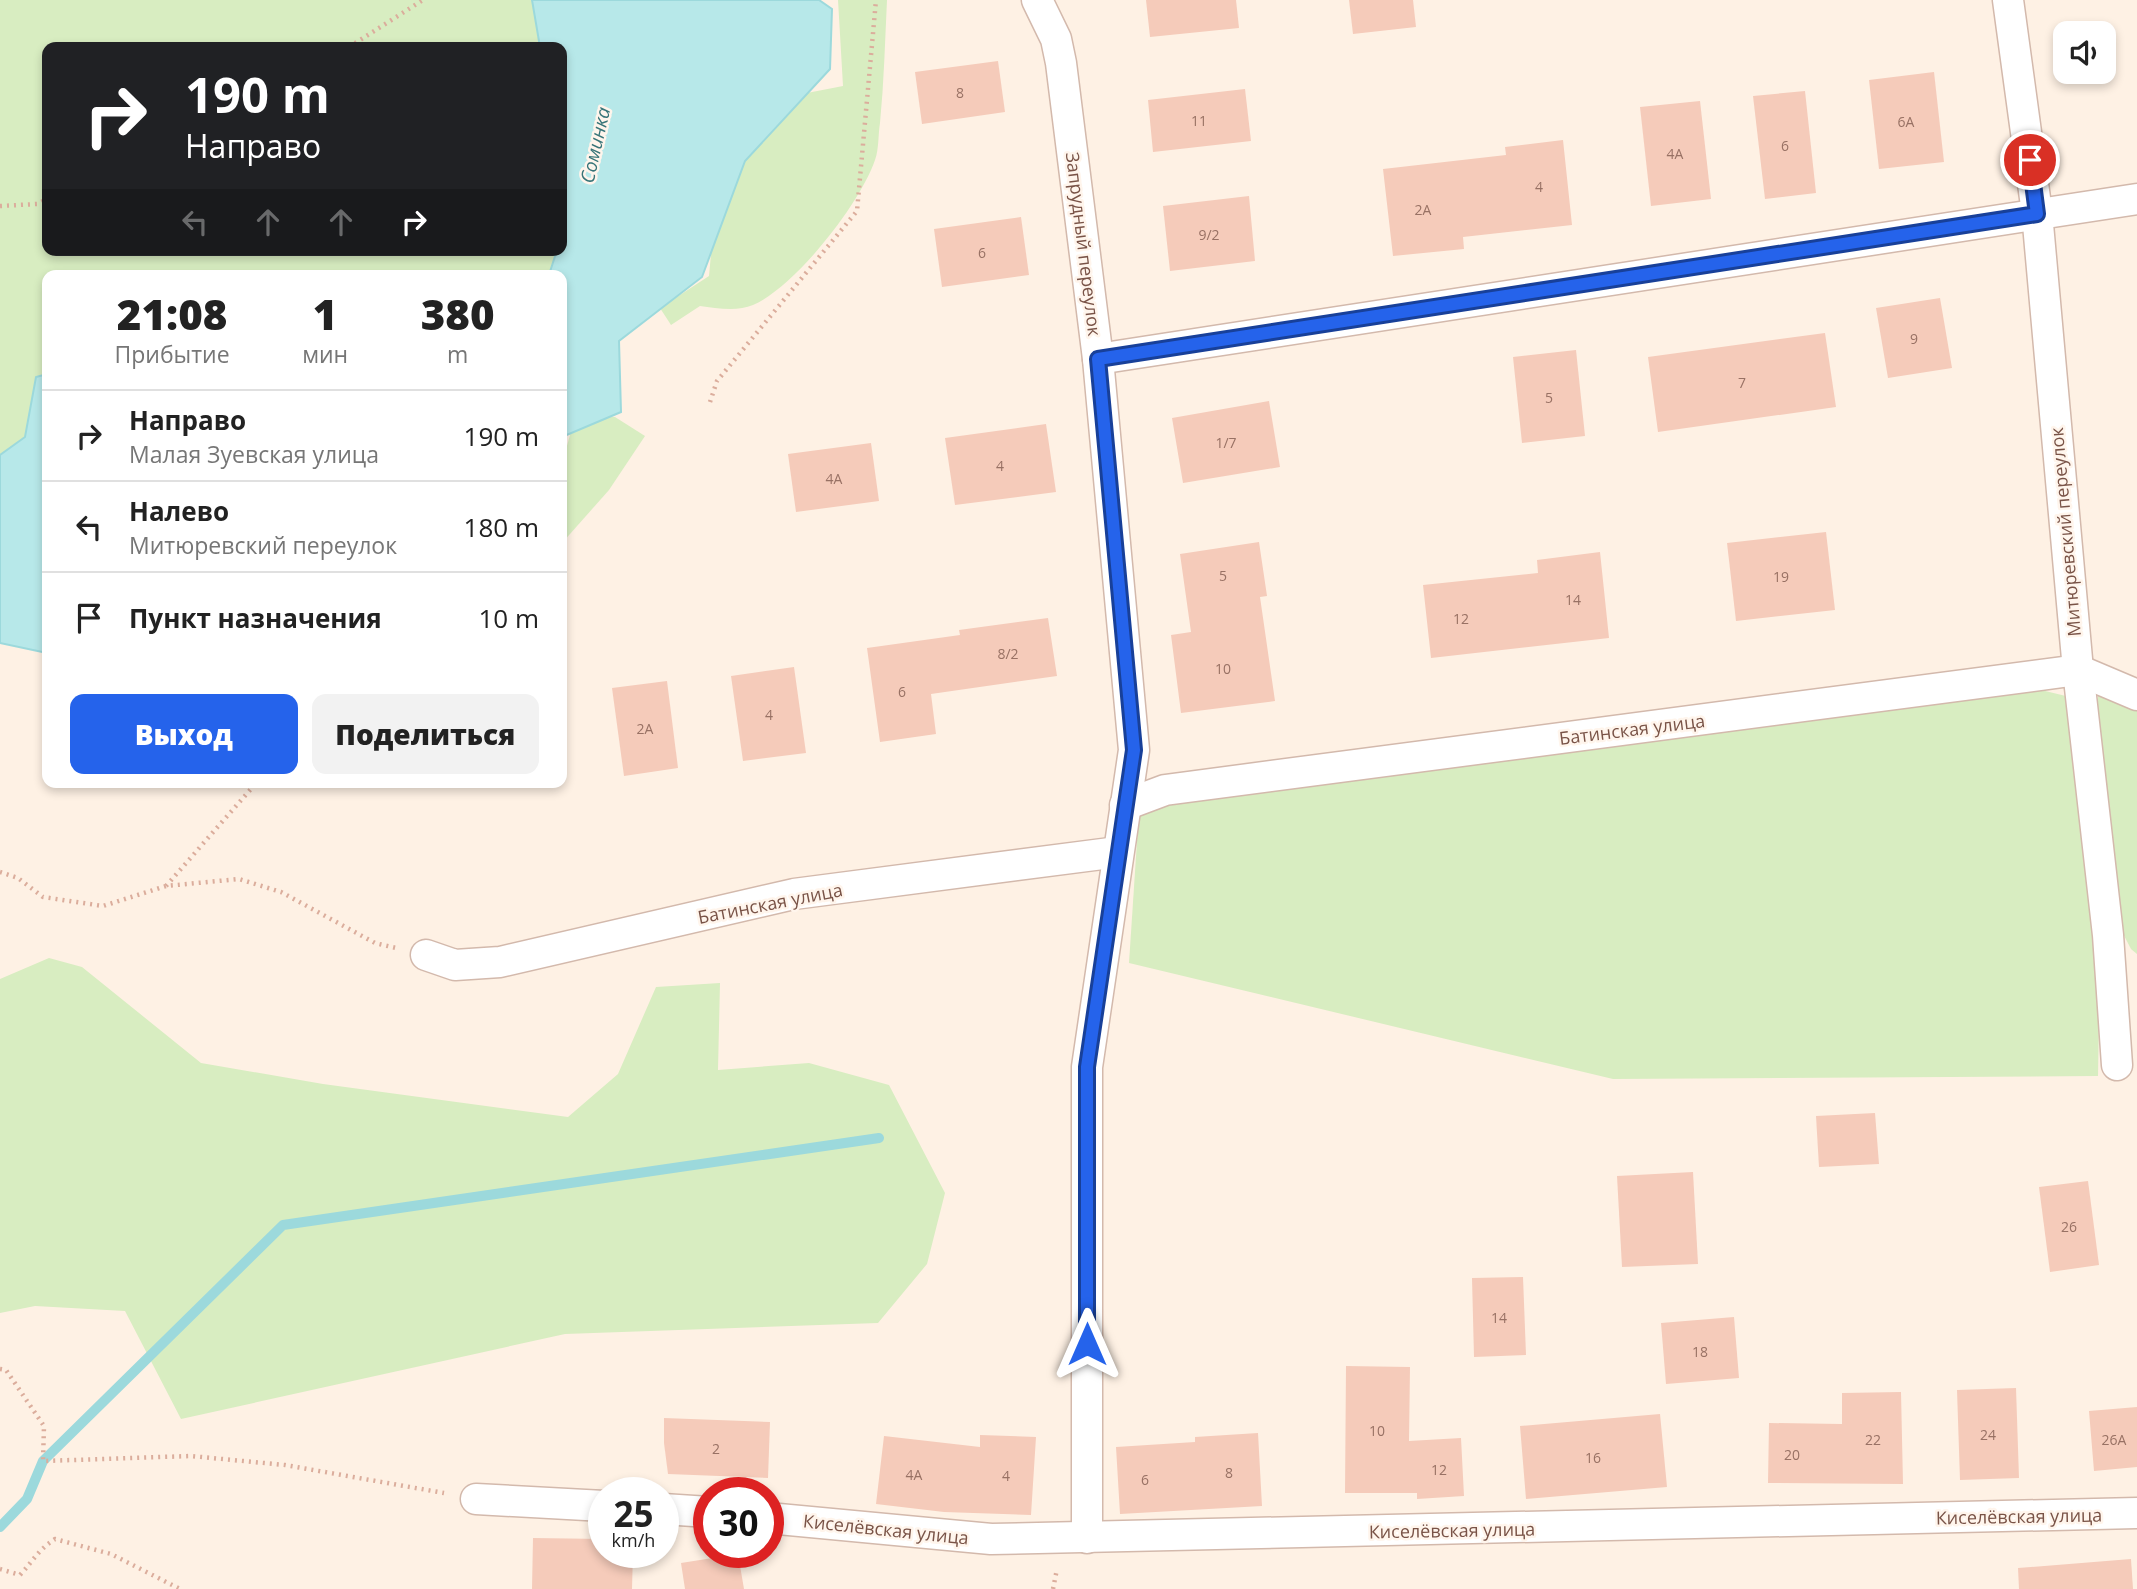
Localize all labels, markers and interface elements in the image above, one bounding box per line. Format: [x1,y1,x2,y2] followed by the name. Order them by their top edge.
[2053,21,2116,84] map controls
[2053,21,2116,84] button: sound
[185,61,330,127] text: 190 m
[70,70,161,161] icon: right
[956,83,964,102] house number: 8
[574,104,616,186] water label: Соминка
[1191,111,1207,130] house number: 11
[1898,112,1915,131] house number: 6А
[185,124,321,167] text: Направо
[2000,130,2060,190] pin
[1781,136,1789,155] house number: 6
[2011,141,2049,179] icon: arrive
[1667,144,1684,163] house number: 4А
[1061,151,1107,338] street label: Запрудный переулок
[1535,177,1543,196] house number: 4
[1415,200,1432,219] house number: 2А
[176,203,214,241] icon: left
[249,203,287,241] icon: ahead
[322,203,360,241] icon: ahead
[395,203,433,241] icon: right
[1198,225,1220,244] house number: 9/2
[978,243,986,262] house number: 6
[117,285,227,342] text: 21:08
[313,285,337,342] text: 1
[421,285,494,342] text: 380
[1910,329,1918,348] house number: 9
[114,338,230,370] text: Прибытие
[302,338,348,370] text: мин
[447,338,468,370] text: m
[1738,373,1746,392] house number: 7
[1545,388,1553,407] house number: 5
[129,402,246,438] text: Направо
[70,417,108,455] icon: right
[464,418,539,454] text: 190 m
[2044,426,2086,638] street label: Митюревский переулок
[1215,433,1237,452] house number: 1/7
[129,438,379,470] text: Малая Зуевская улица
[996,456,1004,475] house number: 4
[826,469,843,488] house number: 4А
[129,493,229,529] text: Налево
[70,508,108,546] icon: left
[464,509,539,545] text: 180 m
[129,529,397,561] text: Митюревский переулок
[1219,566,1227,585] house number: 5
[1773,567,1789,586] house number: 19
[1565,590,1581,609] house number: 14
[70,599,108,637] icon: arrive
[129,600,382,636] text: Пункт назначения
[478,600,539,636] text: 10 m
[1453,609,1469,628] house number: 12
[997,644,1019,663] house number: 8/2
[1215,659,1231,678] house number: 10
[898,682,906,701] house number: 6
[70,694,298,774] button: Выход
[312,694,539,774] button: Поделиться
[765,705,773,724] house number: 4
[1558,708,1706,750] street label: Батинская улица
[637,719,654,738] house number: 2А
[696,877,844,929] street label: Батинская улица
[2061,1217,2077,1236] house number: 26
[1050,1307,1124,1381] position arrow
[1491,1308,1507,1327] house number: 14
[1692,1342,1708,1361] house number: 18
[1369,1421,1385,1440] house number: 10
[1980,1425,1996,1444] house number: 24
[1865,1430,1881,1449] house number: 22
[2102,1430,2127,1449] house number: 26А
[712,1439,720,1458] house number: 2
[1784,1445,1800,1464] house number: 20
[1585,1448,1601,1467] house number: 16
[1431,1460,1447,1479] house number: 12
[1225,1463,1233,1482] house number: 8
[906,1465,923,1484] house number: 4А
[1002,1466,1010,1485] house number: 4
[1141,1470,1149,1489] house number: 6
[693,1477,784,1568] speed limit sign: 30
[613,1490,654,1537] text: 25
[1936,1503,2102,1529] street label: Киселёвская улица
[802,1508,970,1550] street label: Киселёвская улица
[1369,1517,1535,1543] street label: Киселёвская улица
[612,1528,655,1552] text: km/h

